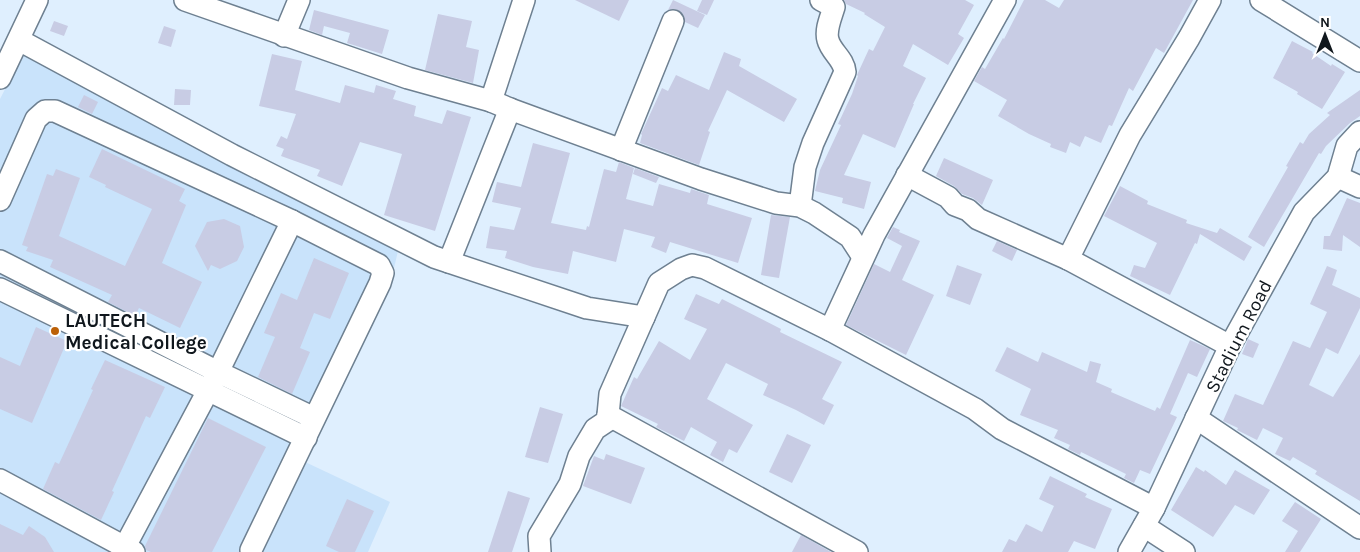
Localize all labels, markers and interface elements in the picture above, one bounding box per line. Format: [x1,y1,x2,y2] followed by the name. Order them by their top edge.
[1300,10,1350,60] north arrow
[1320,14,1330,31] text: N
[1201,276,1277,396] street label: Stadium Road
[65,310,207,354] place label: LAUTECH Medical College
[49,325,61,337] marker: LAUTECH Medical College

